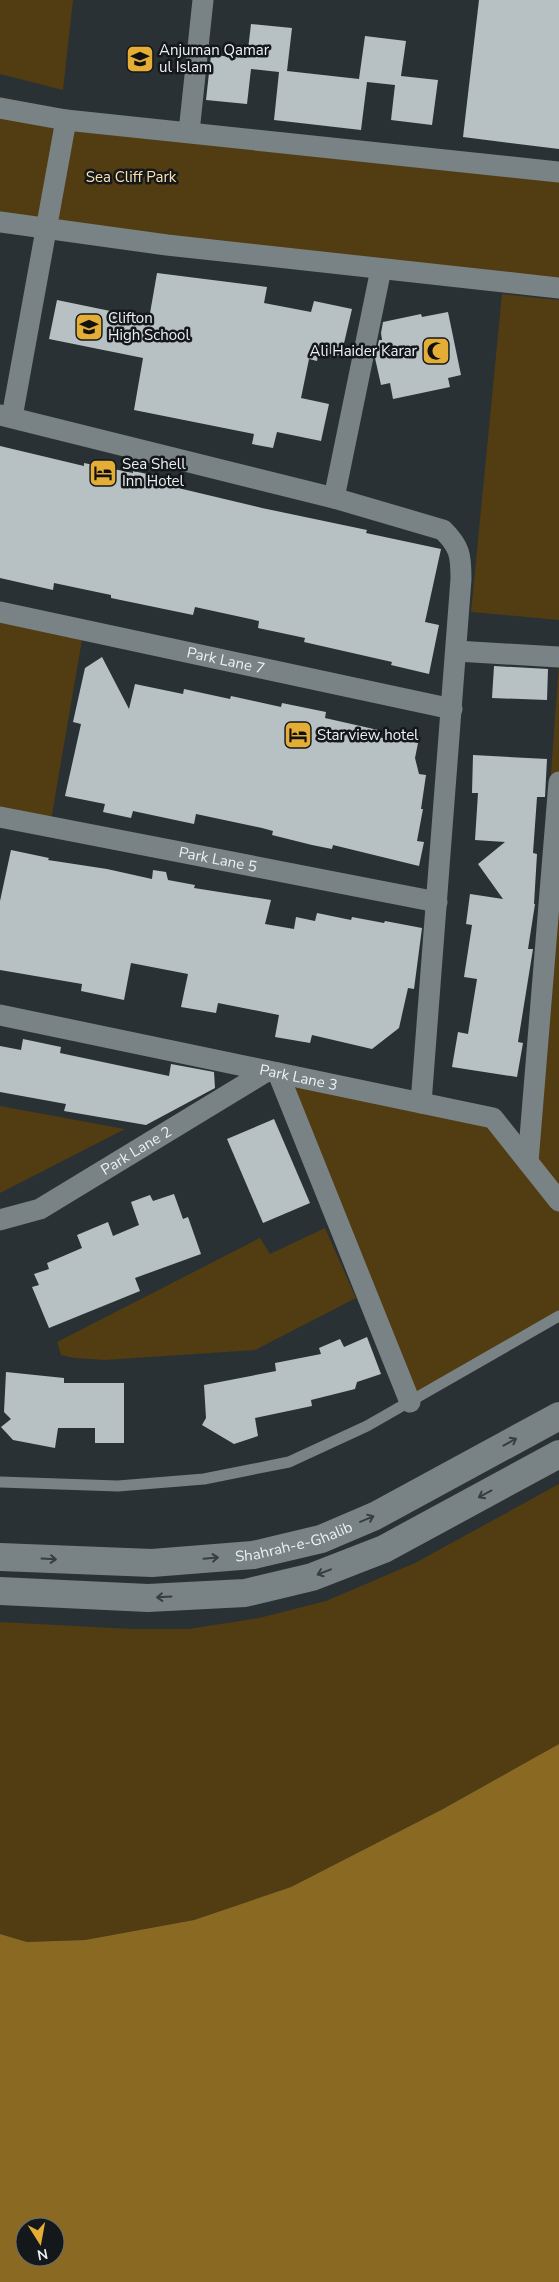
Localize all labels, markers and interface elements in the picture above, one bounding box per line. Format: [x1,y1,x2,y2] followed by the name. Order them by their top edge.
[159,40,270,77] place label: Anjuman Qamar ul Islam
[125,44,155,74] school or university icon: Anjuman Qamar ul Islam
[86,167,177,187] park label: Sea Cliff Park
[108,308,190,345] place label: Clifton High School
[74,312,104,342] school or university icon: Clifton High School
[421,336,451,366] mosque icon: Ali Haider Karar
[310,341,418,361] place label: Ali Haider Karar
[122,454,186,491] place label: Sea Shell Inn Hotel
[88,458,118,488] hotel icon: Sea Shell Inn Hotel
[185,642,267,679] street label: Park Lane 7
[283,720,313,750] hotel icon: Star view hotel
[317,725,419,745] place label: Star view hotel
[177,842,259,877] street label: Park Lane 5
[258,1059,339,1095] street label: Park Lane 3
[97,1121,175,1180] street label: Park Lane 2
[503,1437,518,1447] one-way arrow
[478,1489,493,1499] one-way arrow
[359,1514,374,1524] one-way arrow
[234,1517,356,1566] street label: Shahrah-e-Ghalib
[40,1554,56,1563] one-way arrow
[203,1554,219,1563] one-way arrow
[316,1568,332,1577] one-way arrow
[156,1593,172,1602] one-way arrow
[15,2217,65,2267] north arrow
[35,2244,49,2265] text: N

